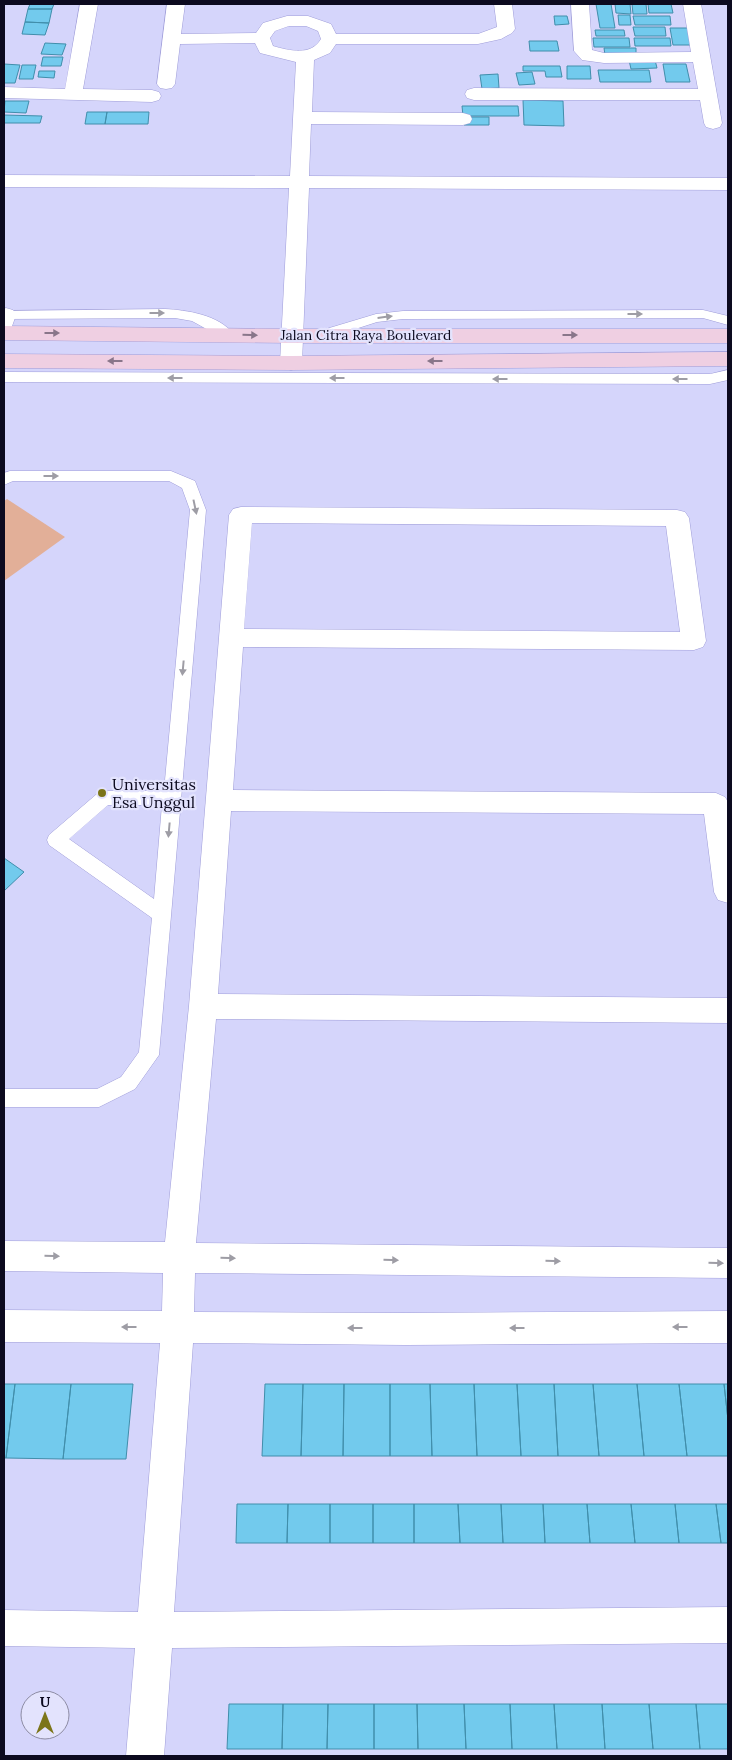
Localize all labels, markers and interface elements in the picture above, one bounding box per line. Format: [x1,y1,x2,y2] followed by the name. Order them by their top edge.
[150,309,166,317] one-way arrow
[627,310,643,318] one-way arrow
[377,313,393,321] one-way arrow
[280,326,451,344] street label: Jalan Citra Raya Boulevard
[45,329,61,337] one-way arrow
[242,331,258,339] one-way arrow
[562,331,578,339] one-way arrow
[106,357,122,365] one-way arrow
[426,358,442,366] one-way arrow
[167,374,183,382] one-way arrow
[329,374,345,382] one-way arrow
[492,374,508,382] one-way arrow
[672,375,688,383] one-way arrow
[44,472,60,480] one-way arrow
[192,499,200,515] one-way arrow
[179,661,187,677] one-way arrow
[112,774,196,812] place label: Universitas Esa Unggul
[96,787,108,799] marker: Universitas Esa Unggul
[165,822,173,838] one-way arrow
[45,1252,61,1260] one-way arrow
[220,1254,236,1262] one-way arrow
[383,1256,399,1264] one-way arrow
[545,1258,561,1266] one-way arrow
[708,1259,724,1267] one-way arrow
[121,1323,137,1331] one-way arrow
[671,1323,687,1331] one-way arrow
[346,1324,362,1332] one-way arrow
[509,1324,525,1332] one-way arrow
[20,1690,70,1740] north arrow
[40,1693,51,1711] text: U

